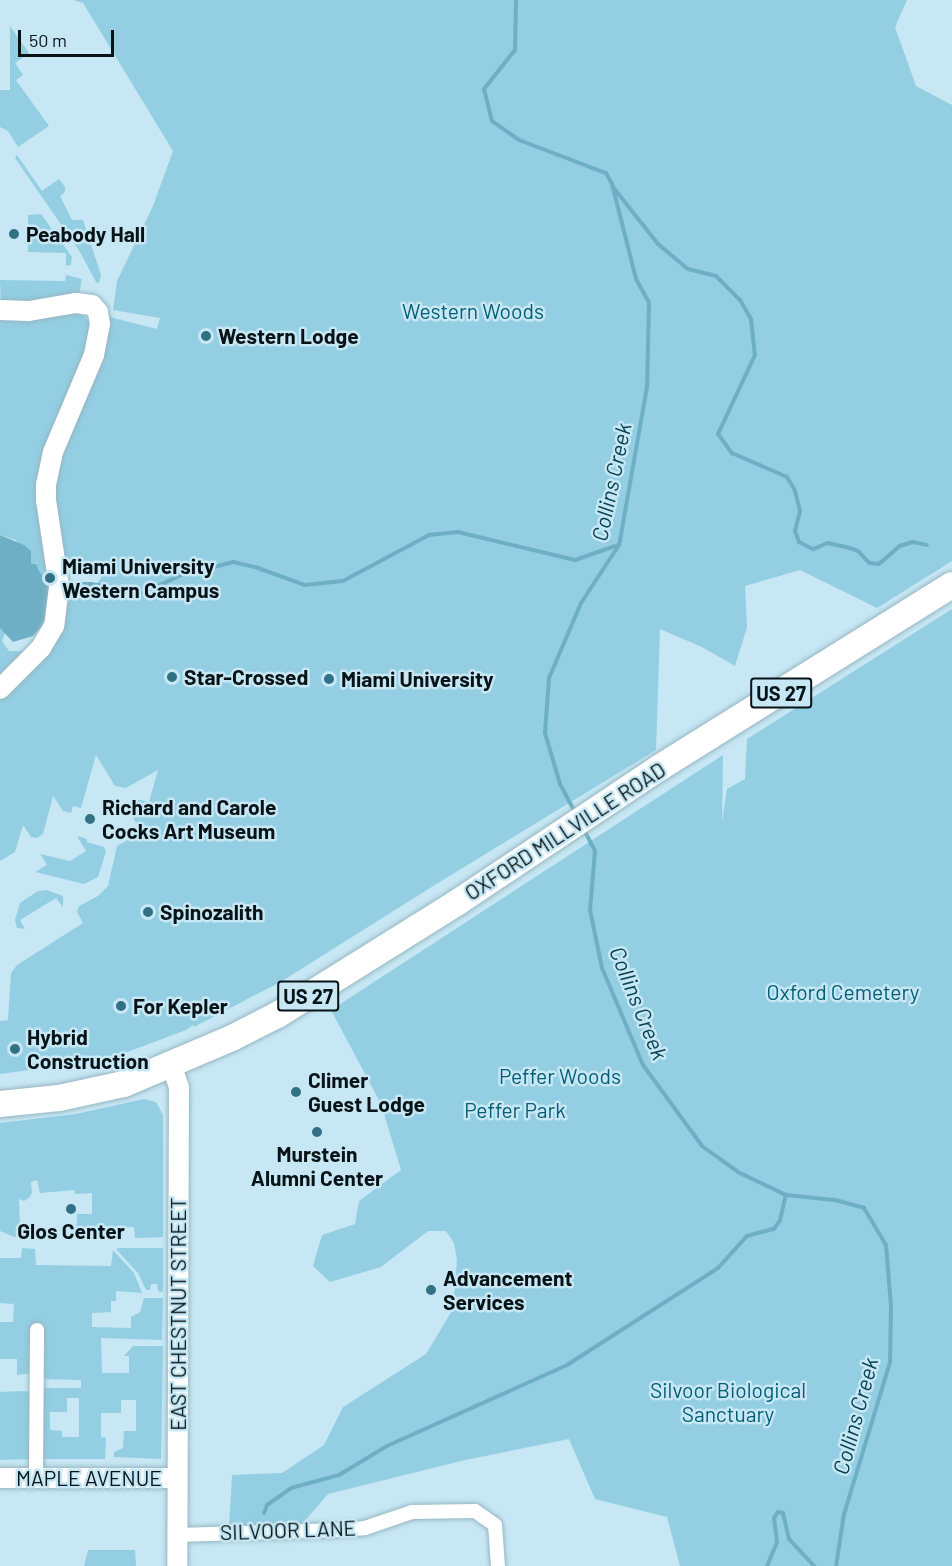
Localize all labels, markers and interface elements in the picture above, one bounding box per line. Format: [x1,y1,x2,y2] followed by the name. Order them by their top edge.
[21,18,117,56] scale bar
[29,29,67,51] text: 50 m
[26,221,145,247] place label: Peabody Hall
[7,227,21,241] marker: Peabody Hall
[402,298,544,324] park label: Western Woods
[218,323,359,349] place label: Western Lodge
[199,329,213,343] marker: Western Lodge
[586,421,636,543] water label: Collins Creek
[62,553,219,603] place label: Miami University Western Campus
[43,571,57,585] marker: Miami University Western Campus
[184,664,308,690] place label: Star-Crossed
[341,666,494,692] place label: Miami University
[165,670,179,684] marker: Star-Crossed
[322,672,336,686] marker: Miami University
[750,676,812,710] road number: US 27
[460,757,670,905] street label: OXFORD MILLVILLE ROAD
[102,794,276,844] place label: Richard and Carole Cocks Art Museum
[83,812,97,826] marker: Richard and Carole Cocks Art Museum
[160,899,264,925] place label: Spinozalith
[141,905,155,919] marker: Spinozalith
[604,942,674,1064] water label: Collins Creek
[276,979,340,1013] road number: US 27
[767,979,919,1005] park label: Oxford Cemetery
[133,993,228,1019] place label: For Kepler
[114,999,128,1013] marker: For Kepler
[27,1024,149,1074] place label: Hybrid Construction
[8,1042,22,1056] marker: Hybrid Construction
[499,1063,621,1089] park label: Peffer Woods
[308,1067,425,1117] place label: Climer Guest Lodge
[289,1085,303,1099] marker: Climer Guest Lodge
[464,1097,566,1123] park label: Peffer Park
[310,1125,324,1139] marker: Murstein Alumni Center
[251,1141,383,1191] place label: Murstein Alumni Center
[165,1197,191,1431] street label: EAST CHESTNUT STREET
[64,1202,78,1216] marker: Glos Center
[17,1218,125,1244] place label: Glos Center
[443,1265,573,1315] place label: Advancement Services
[424,1283,438,1297] marker: Advancement Services
[827,1355,883,1477] water label: Collins Creek
[650,1377,806,1427] park label: Silvoor Biological Sanctuary
[16,1465,162,1491] street label: MAPLE AVENUE
[219,1515,357,1545] street label: SILVOOR LANE

